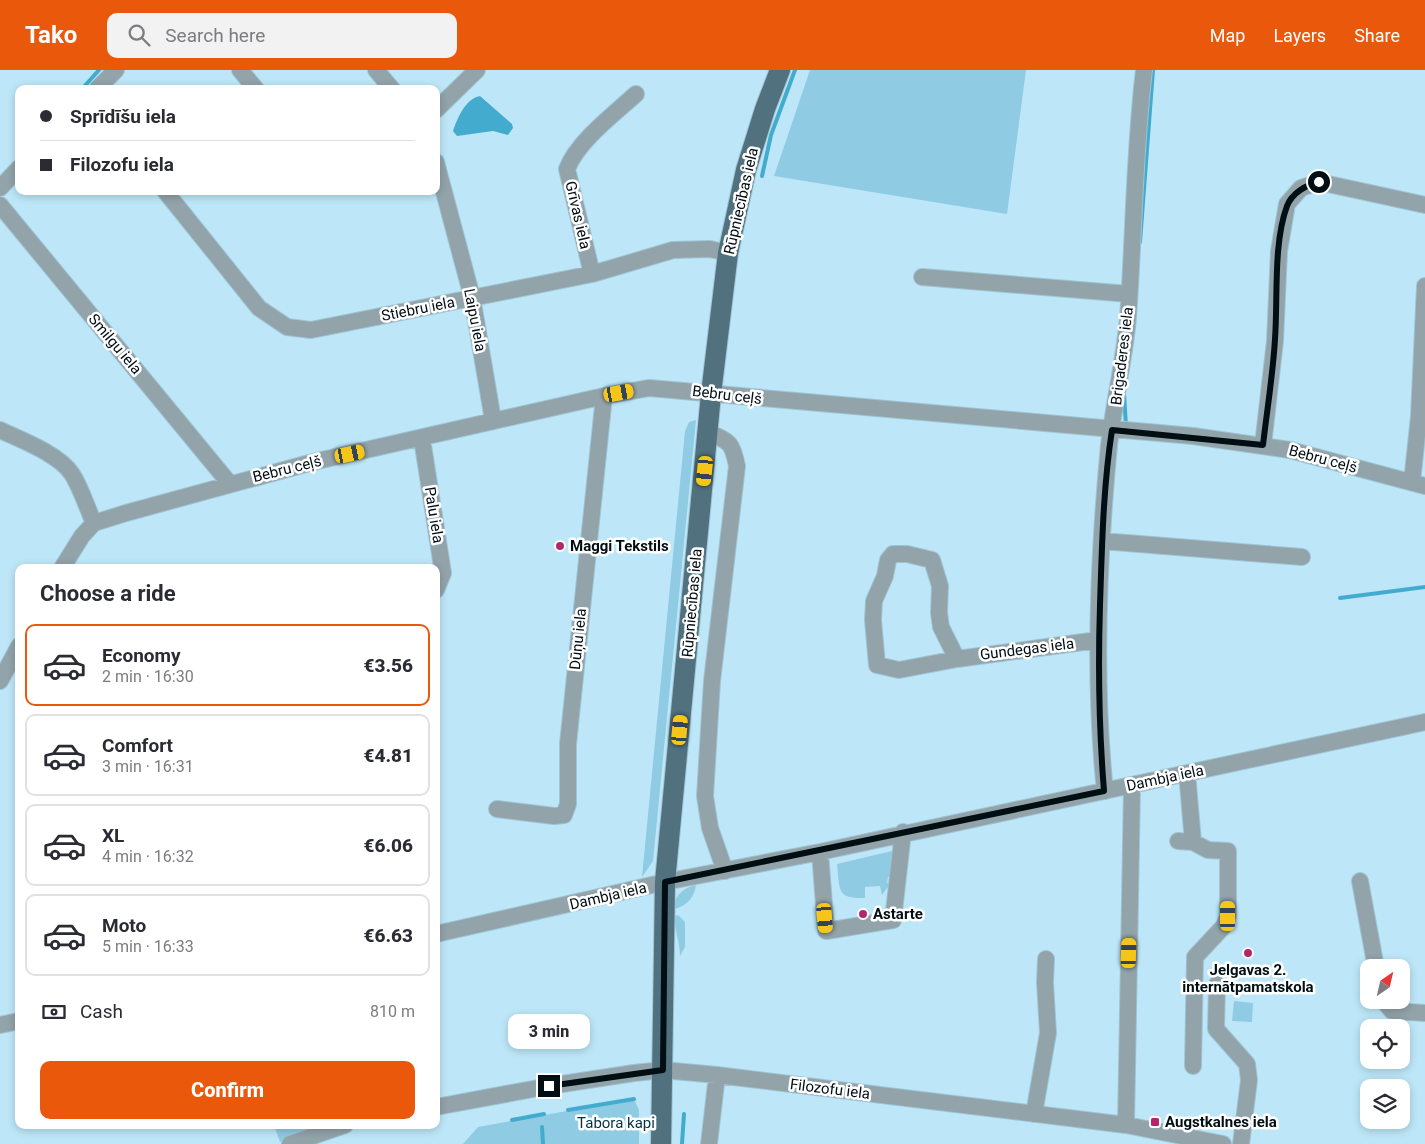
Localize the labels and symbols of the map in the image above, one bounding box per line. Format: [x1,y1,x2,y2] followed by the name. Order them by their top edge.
[720,146,762,256] street label: Rūpniecības iela
[1308,171,1330,193] route start
[561,179,595,251] street label: Grīvas iela
[460,287,490,353] street label: Laipu iela
[380,293,456,325] street label: Stiebru iela
[1107,306,1137,406] street label: Brigaderes iela
[85,310,145,378] street label: Smilgu iela
[691,382,763,408] street label: Bebru ceļš
[602,383,635,403] car
[1287,441,1359,477] street label: Bebru ceļš
[333,444,366,464] car
[251,452,323,486] street label: Bebru ceļš
[695,455,714,487] car
[421,486,447,544] street label: Palu iela
[570,537,669,555] place label: Maggi Tekstils
[554,540,566,552] marker: Maggi Tekstils
[678,548,706,658] street label: Rūpniecības iela
[566,607,590,671] street label: Dūņu iela
[979,634,1075,664] street label: Gundegas iela
[671,714,688,746] car
[1125,761,1205,795] street label: Dambja iela
[568,878,648,914] street label: Dambja iela
[1220,901,1235,931] car
[816,902,833,934] car
[873,905,923,923] place label: Astarte
[857,908,869,920] marker: Astarte
[1120,938,1137,968] car
[1242,947,1254,959] marker: Jelgavas 2. internātpamatskola
[1360,959,1410,1009] north arrow
[1182,961,1314,996] place label: Jelgavas 2. internātpamatskola
[508,1014,590,1048] callout: 3 min
[538,1075,560,1097] route end
[789,1075,871,1103] street label: Filozofu iela
[1165,1113,1277,1131] place label: Augstkalnes iela
[577,1114,655,1132] park label: Tabora kapi
[1149,1116,1161,1128] marker: Augstkalnes iela

